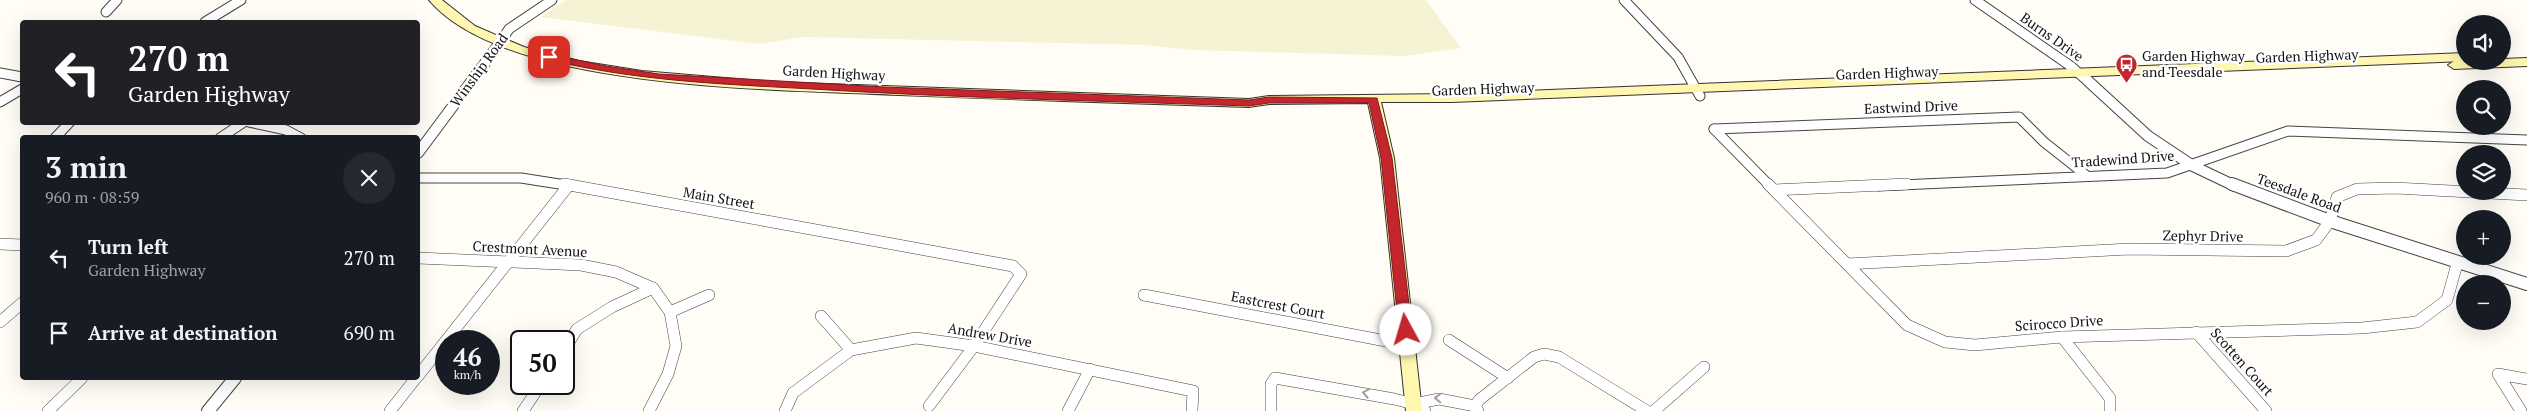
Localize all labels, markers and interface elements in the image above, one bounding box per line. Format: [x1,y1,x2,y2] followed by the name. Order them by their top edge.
[2017,8,2088,65] street label: Burns Drive
[2456,15,2511,330] map controls
[2456,15,2511,70] button: sound
[445,29,512,110] street label: Winship Road
[128,35,229,81] text: 270 m
[528,36,570,78] pin
[45,40,110,105] icon: left
[535,43,563,71] icon: arrive
[2255,44,2360,67] street label: Garden Highway
[2142,46,2246,81] place label: Garden Highway and Teesdale
[2114,52,2138,83] bus stop icon: Garden Highway and Teesdale
[782,60,887,85] street label: Garden Highway
[1835,61,1940,84] street label: Garden Highway
[1431,77,1536,100] street label: Garden Highway
[128,79,290,108] text: Garden Highway
[2456,80,2511,135] button: search
[1864,95,1958,118] street label: Eastwind Drive
[2071,145,2175,172] street label: Tradewind Drive
[2456,145,2511,200] button: layers
[45,147,127,187] text: 3 min
[343,152,395,204] button: close
[2254,168,2344,217] street label: Teesdale Road
[682,182,757,213] street label: Main Street
[45,186,139,208] text: 960 m · 08:59
[2456,210,2511,265] button: +
[2163,225,2243,246] street label: Zephyr Drive
[88,234,169,259] text: Turn left
[472,236,588,261] street label: Crestmont Avenue
[45,244,73,272] icon: left
[344,245,395,270] text: 270 m
[88,259,206,281] text: Garden Highway
[2456,275,2511,330] button: −
[1230,286,1327,323] street label: Eastcrest Court
[1379,303,1431,355] position arrow
[2014,310,2104,335] street label: Scirocco Drive
[947,318,1034,351] street label: Andrew Drive
[45,319,73,347] icon: arrive
[88,320,277,345] text: Arrive at destination
[344,320,395,345] text: 690 m
[2207,324,2279,400] street label: Scotten Court
[510,330,575,395] speed limit sign: 50
[453,340,482,373] text: 46
[454,367,481,382] text: km/h
[1362,389,1370,399] one-way arrow
[1434,393,1442,404] one-way arrow

